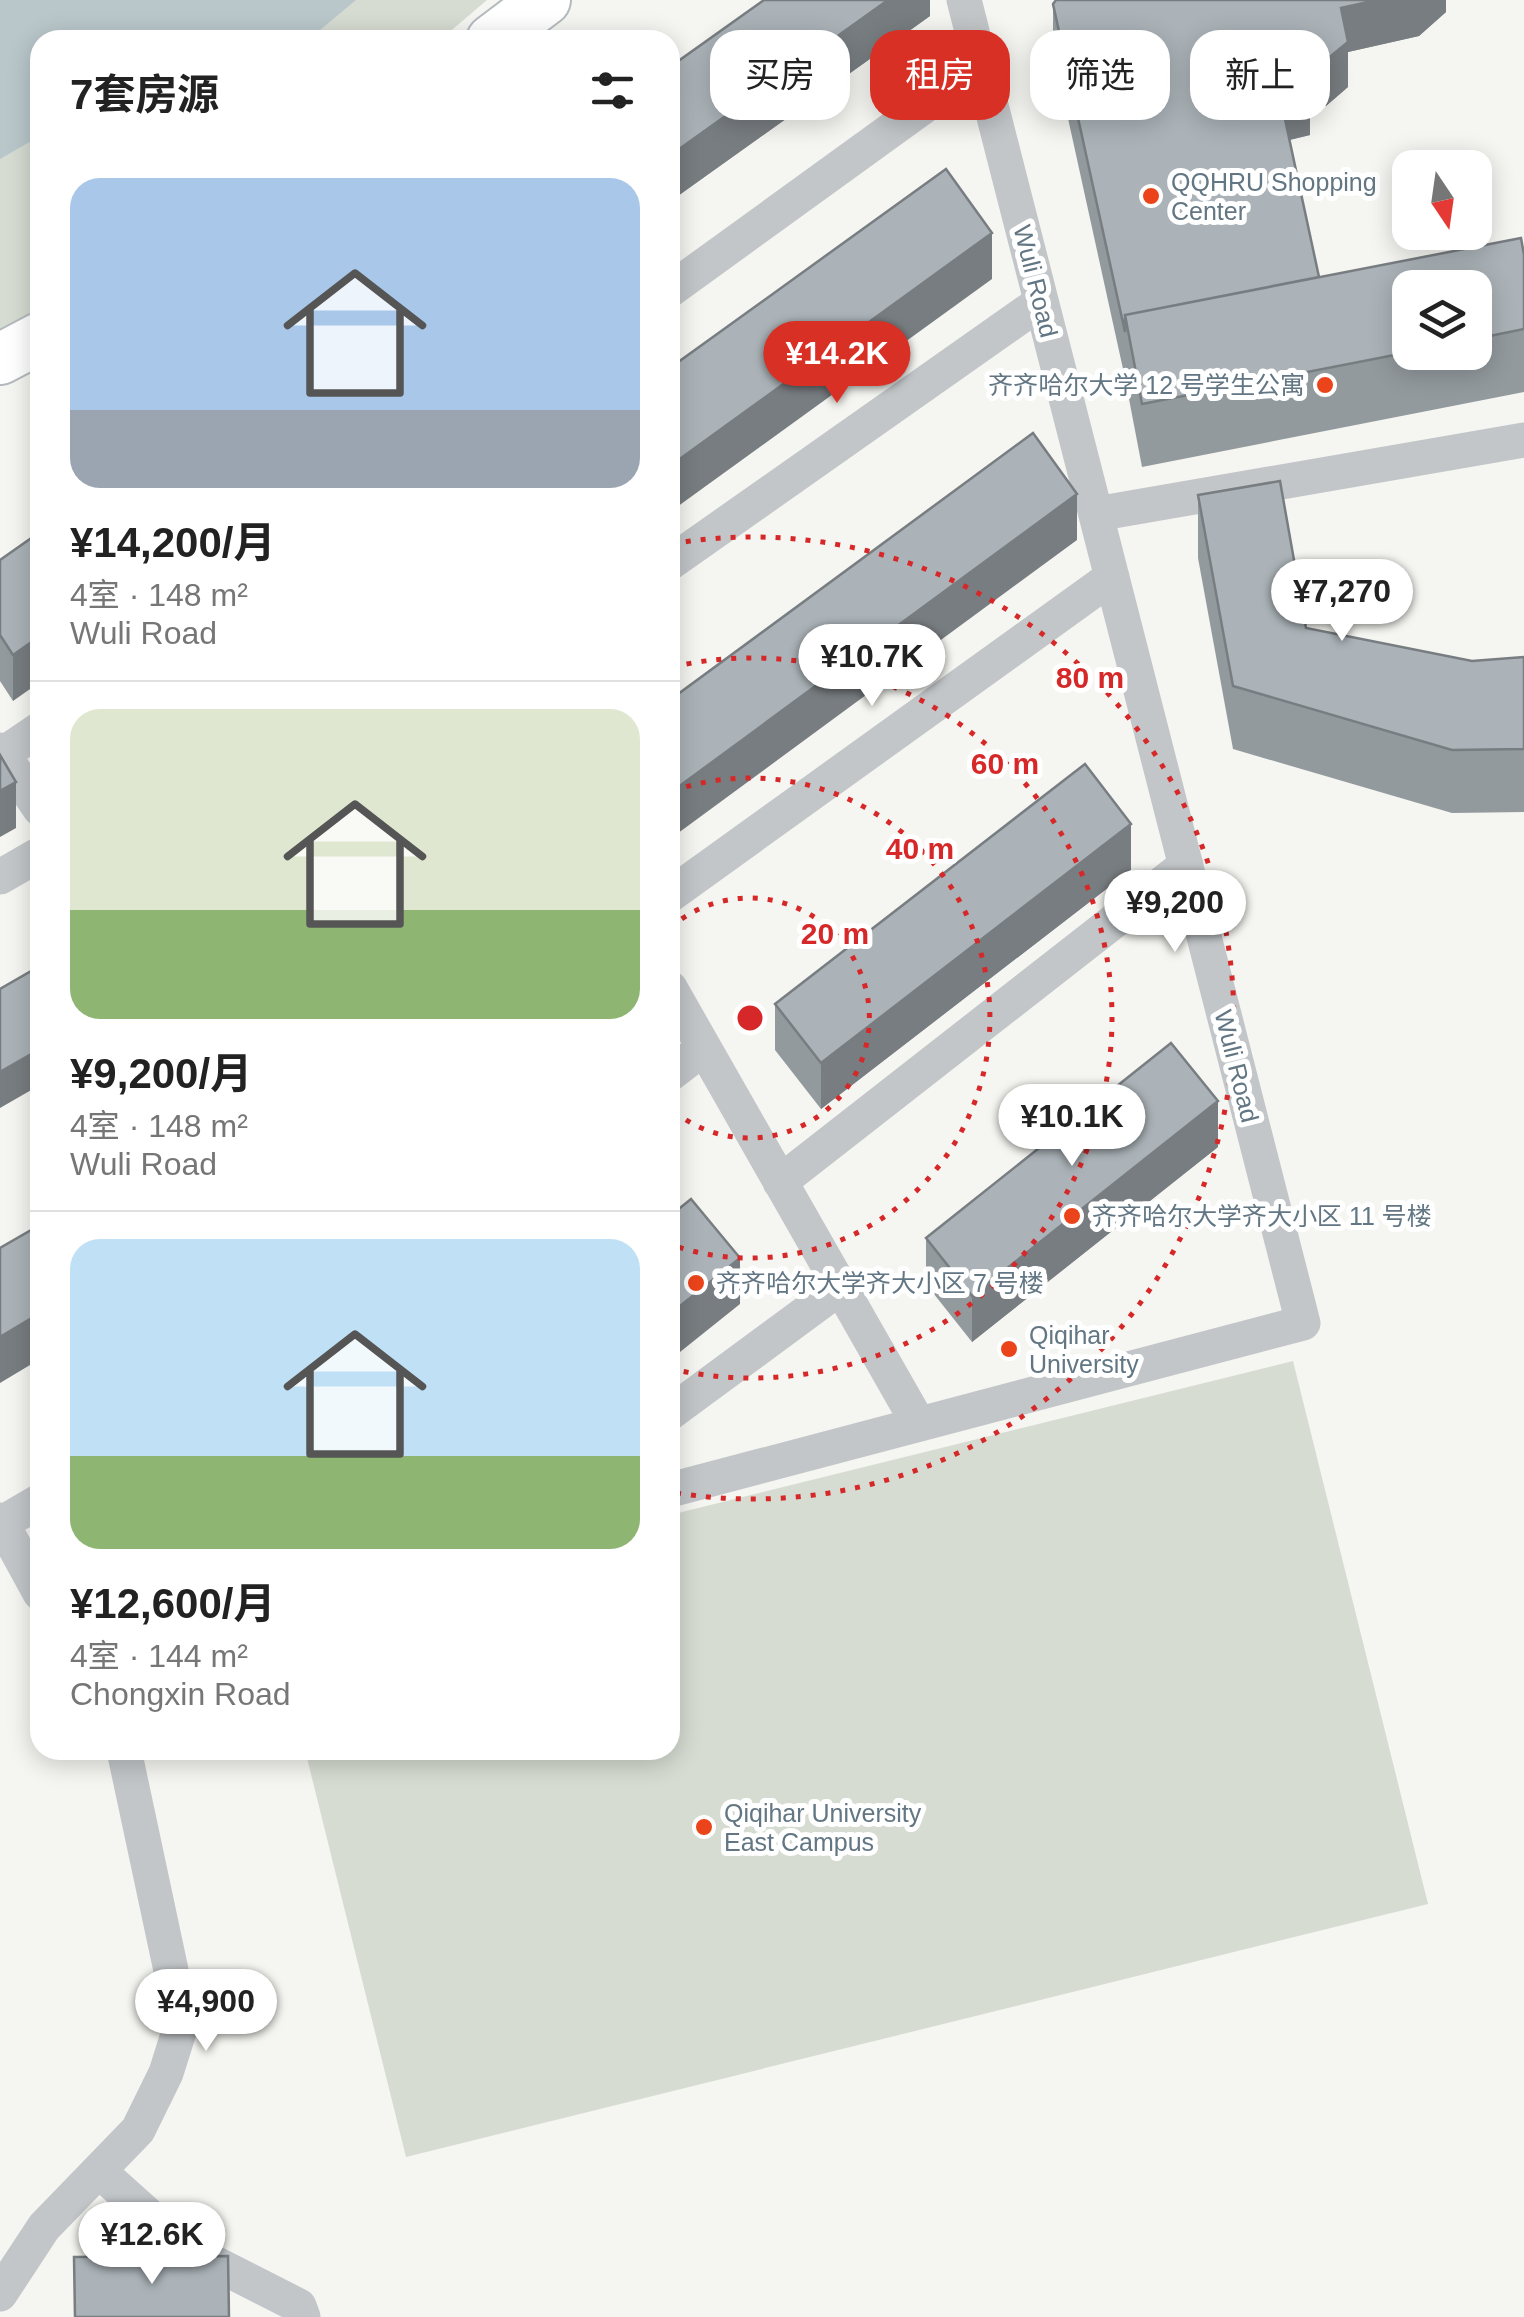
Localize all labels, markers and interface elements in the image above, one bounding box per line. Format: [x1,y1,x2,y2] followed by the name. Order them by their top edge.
[710,30,850,120] chip: 买房
[870,30,1010,120] chip: 租房
[1030,30,1170,120] chip: 筛选
[1190,30,1330,120] chip: 新上
[585,63,640,118] icon: filters
[70,71,219,118] text: 7套房源
[1392,150,1492,250] north arrow
[1392,150,1492,370] map controls
[1171,168,1377,225] place label: QQHRU Shopping Center
[1140,185,1162,207] marker: QQHRU Shopping Center
[1009,222,1063,340] street label: Wuli Road
[265,243,445,423] icon: home
[1392,270,1492,370] button: layers
[756,321,918,406] pin: ¥14.2K
[785,335,889,371] text: ¥14.2K
[988,371,1305,399] place label: 齐齐哈尔大学 12 号学生公寓
[1314,374,1336,396] marker: 齐齐哈尔大学 12 号学生公寓
[70,519,276,566] text: ¥14,200/月
[1261,559,1423,644] pin: ¥7,270
[1293,573,1391,609] text: ¥7,270
[70,577,248,613] text: 4室 · 148 m²
[70,615,217,651] text: Wuli Road
[791,624,953,709] pin: ¥10.7K
[820,638,924,674] text: ¥10.7K
[1056,661,1124,694] text: 80 m
[971,747,1039,780] text: 60 m
[265,774,445,954] icon: home
[886,832,954,865] text: 40 m
[1094,870,1256,955] pin: ¥9,200
[1126,884,1224,920] text: ¥9,200
[801,917,869,950] text: 20 m
[732,1000,768,1036] centre of rings
[1210,1007,1264,1125] street label: Wuli Road
[70,1050,252,1097] text: ¥9,200/月
[991,1084,1153,1169] pin: ¥10.1K
[1020,1098,1124,1134] text: ¥10.1K
[70,1108,248,1144] text: 4室 · 148 m²
[70,1146,217,1182] text: Wuli Road
[1092,1202,1432,1230] place label: 齐齐哈尔大学齐大小区 11 号楼
[1061,1205,1083,1227] marker: 齐齐哈尔大学齐大小区 11 号楼
[716,1269,1044,1297] place label: 齐齐哈尔大学齐大小区 7 号楼
[685,1272,707,1294] marker: 齐齐哈尔大学齐大小区 7 号楼
[265,1304,445,1484] icon: home
[1029,1321,1139,1378] place label: Qiqihar University
[998,1338,1020,1360] marker: Qiqihar University
[70,1580,276,1627] text: ¥12,600/月
[70,1638,248,1674] text: 4室 · 144 m²
[70,1676,291,1712] text: Chongxin Road
[724,1799,922,1856] place label: Qiqihar University East Campus
[693,1816,715,1838] marker: Qiqihar University East Campus
[125,1969,287,2054] pin: ¥4,900
[157,1983,255,2019] text: ¥4,900
[71,2202,233,2287] pin: ¥12.6K
[100,2216,204,2252] text: ¥12.6K

